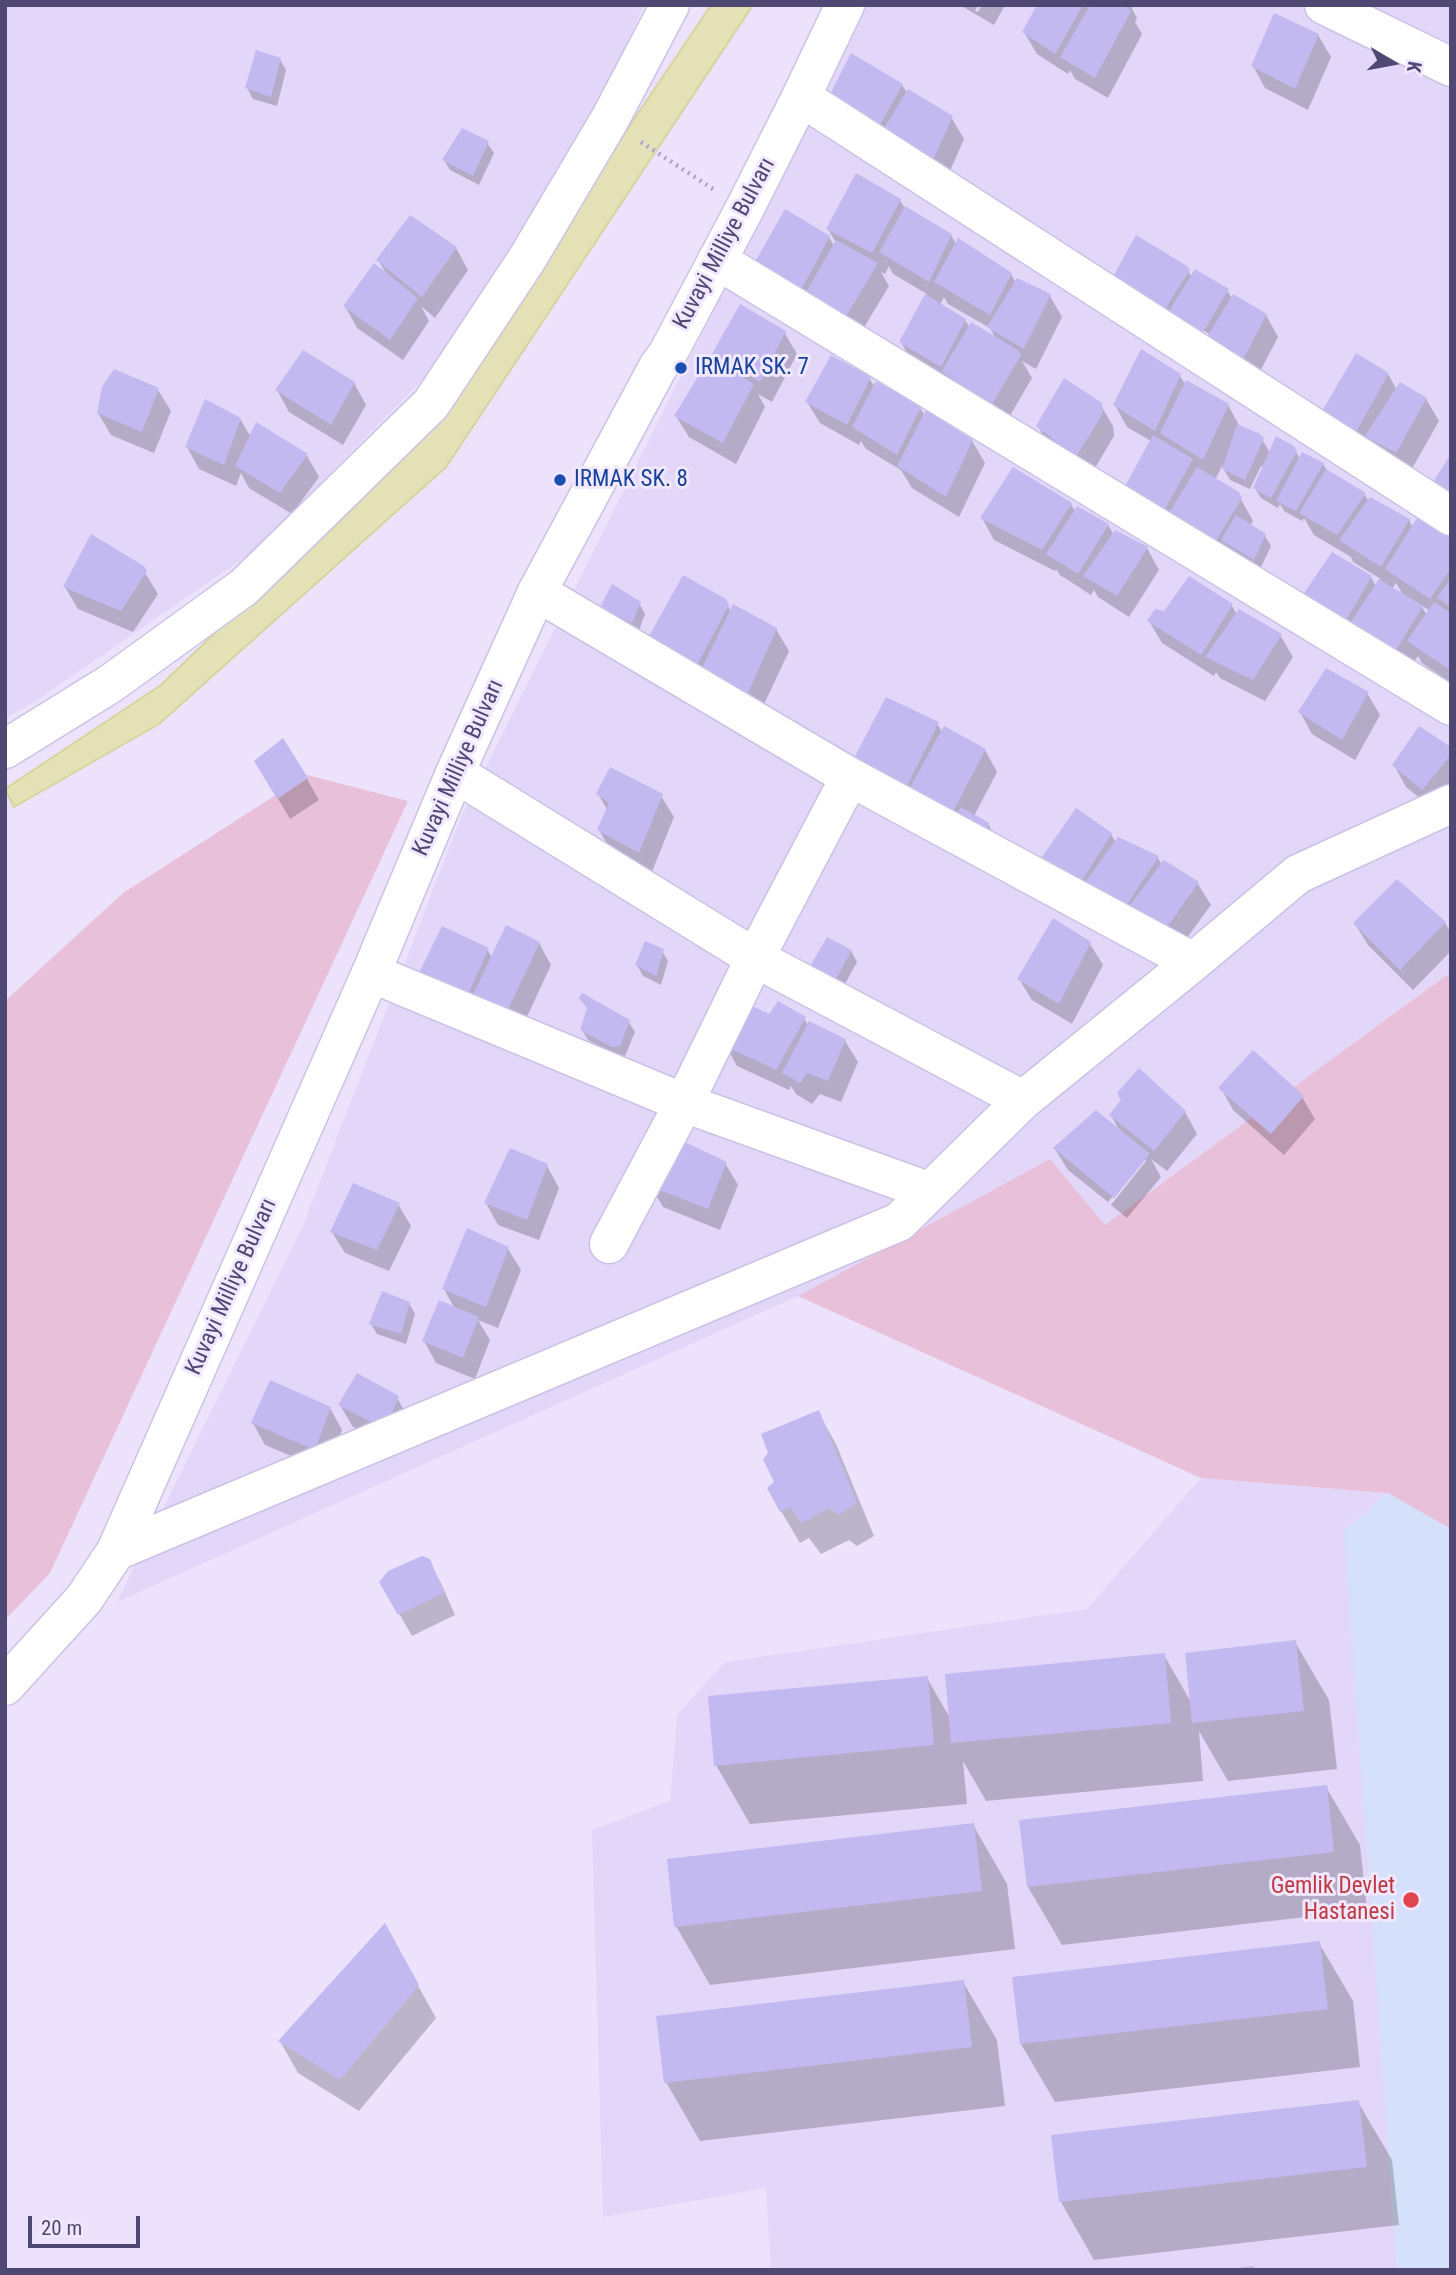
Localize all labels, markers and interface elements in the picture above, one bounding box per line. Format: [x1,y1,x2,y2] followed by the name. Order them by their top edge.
[1358,28,1428,98] north arrow
[1402,60,1426,74] text: K
[668,154,782,334] street label: Kuvayi Milliye Bulvarı
[695,354,809,382] place label: IRMAK SK. 7
[673,360,689,376] marker: IRMAK SK. 7
[574,466,688,494] place label: IRMAK SK. 8
[552,472,568,488] marker: IRMAK SK. 8
[408,676,510,860] street label: Kuvayi Milliye Bulvarı
[181,1195,283,1379] street label: Kuvayi Milliye Bulvarı
[1271,1873,1395,1927] place label: Gemlik Devlet Hastanesi
[1401,1890,1421,1910] marker: Gemlik Devlet Hastanesi
[32,2202,144,2246] scale bar
[41,2216,82,2240] text: 20 m

